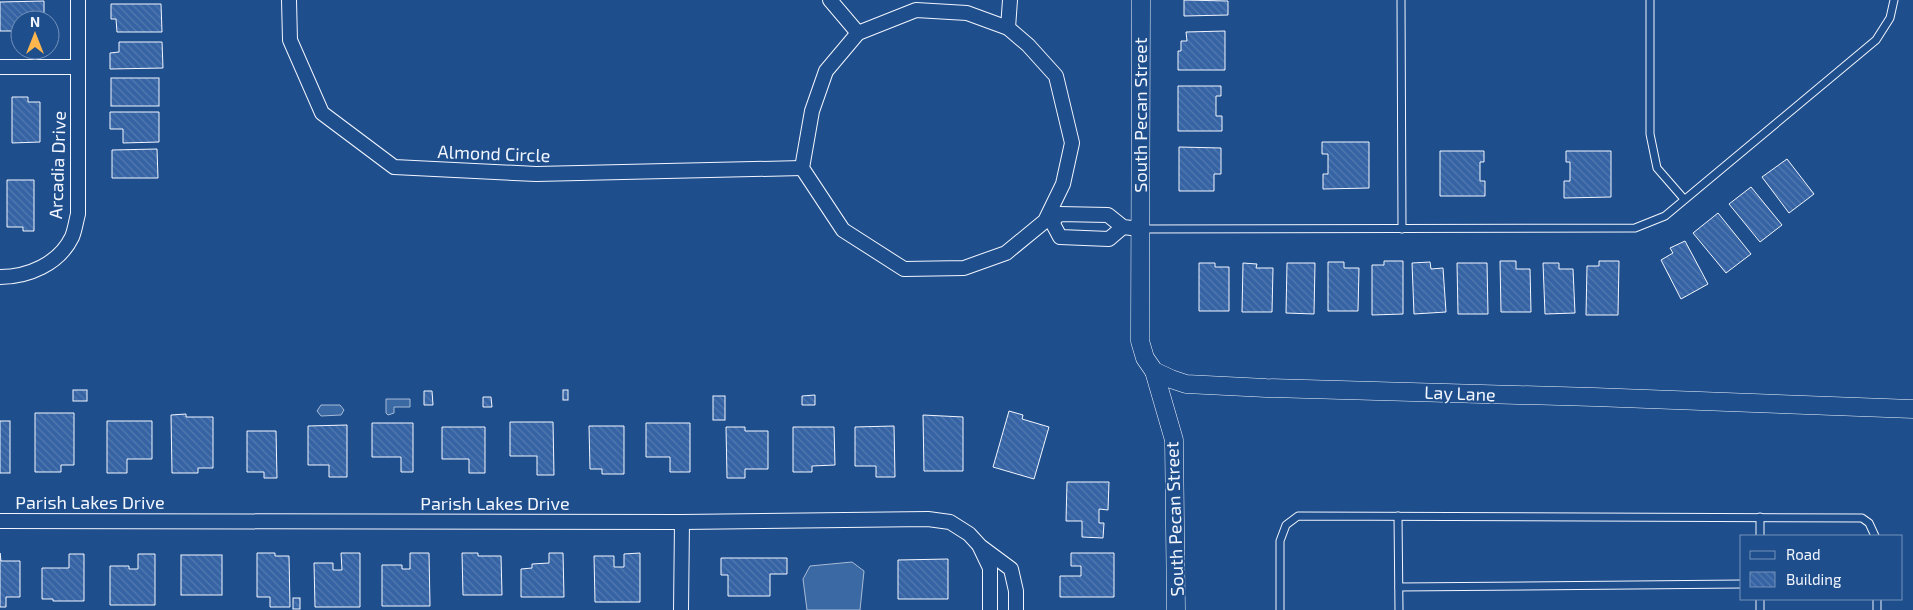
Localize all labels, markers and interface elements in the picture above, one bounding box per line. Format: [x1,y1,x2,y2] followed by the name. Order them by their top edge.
[10,10,60,60] north arrow
[30,13,40,30] text: N
[1129,37,1151,193] street label: South Pecan Street
[44,111,70,219] street label: Arcadia Drive
[437,140,551,166] street label: Almond Circle
[1424,381,1496,405] street label: Lay Lane
[1160,441,1188,597] street label: South Pecan Street
[15,491,165,513] street label: Parish Lakes Drive
[420,492,570,514] street label: Parish Lakes Drive
[1740,535,1903,600] legend
[1786,545,1821,563] text: Road
[1786,570,1842,588] text: Building

